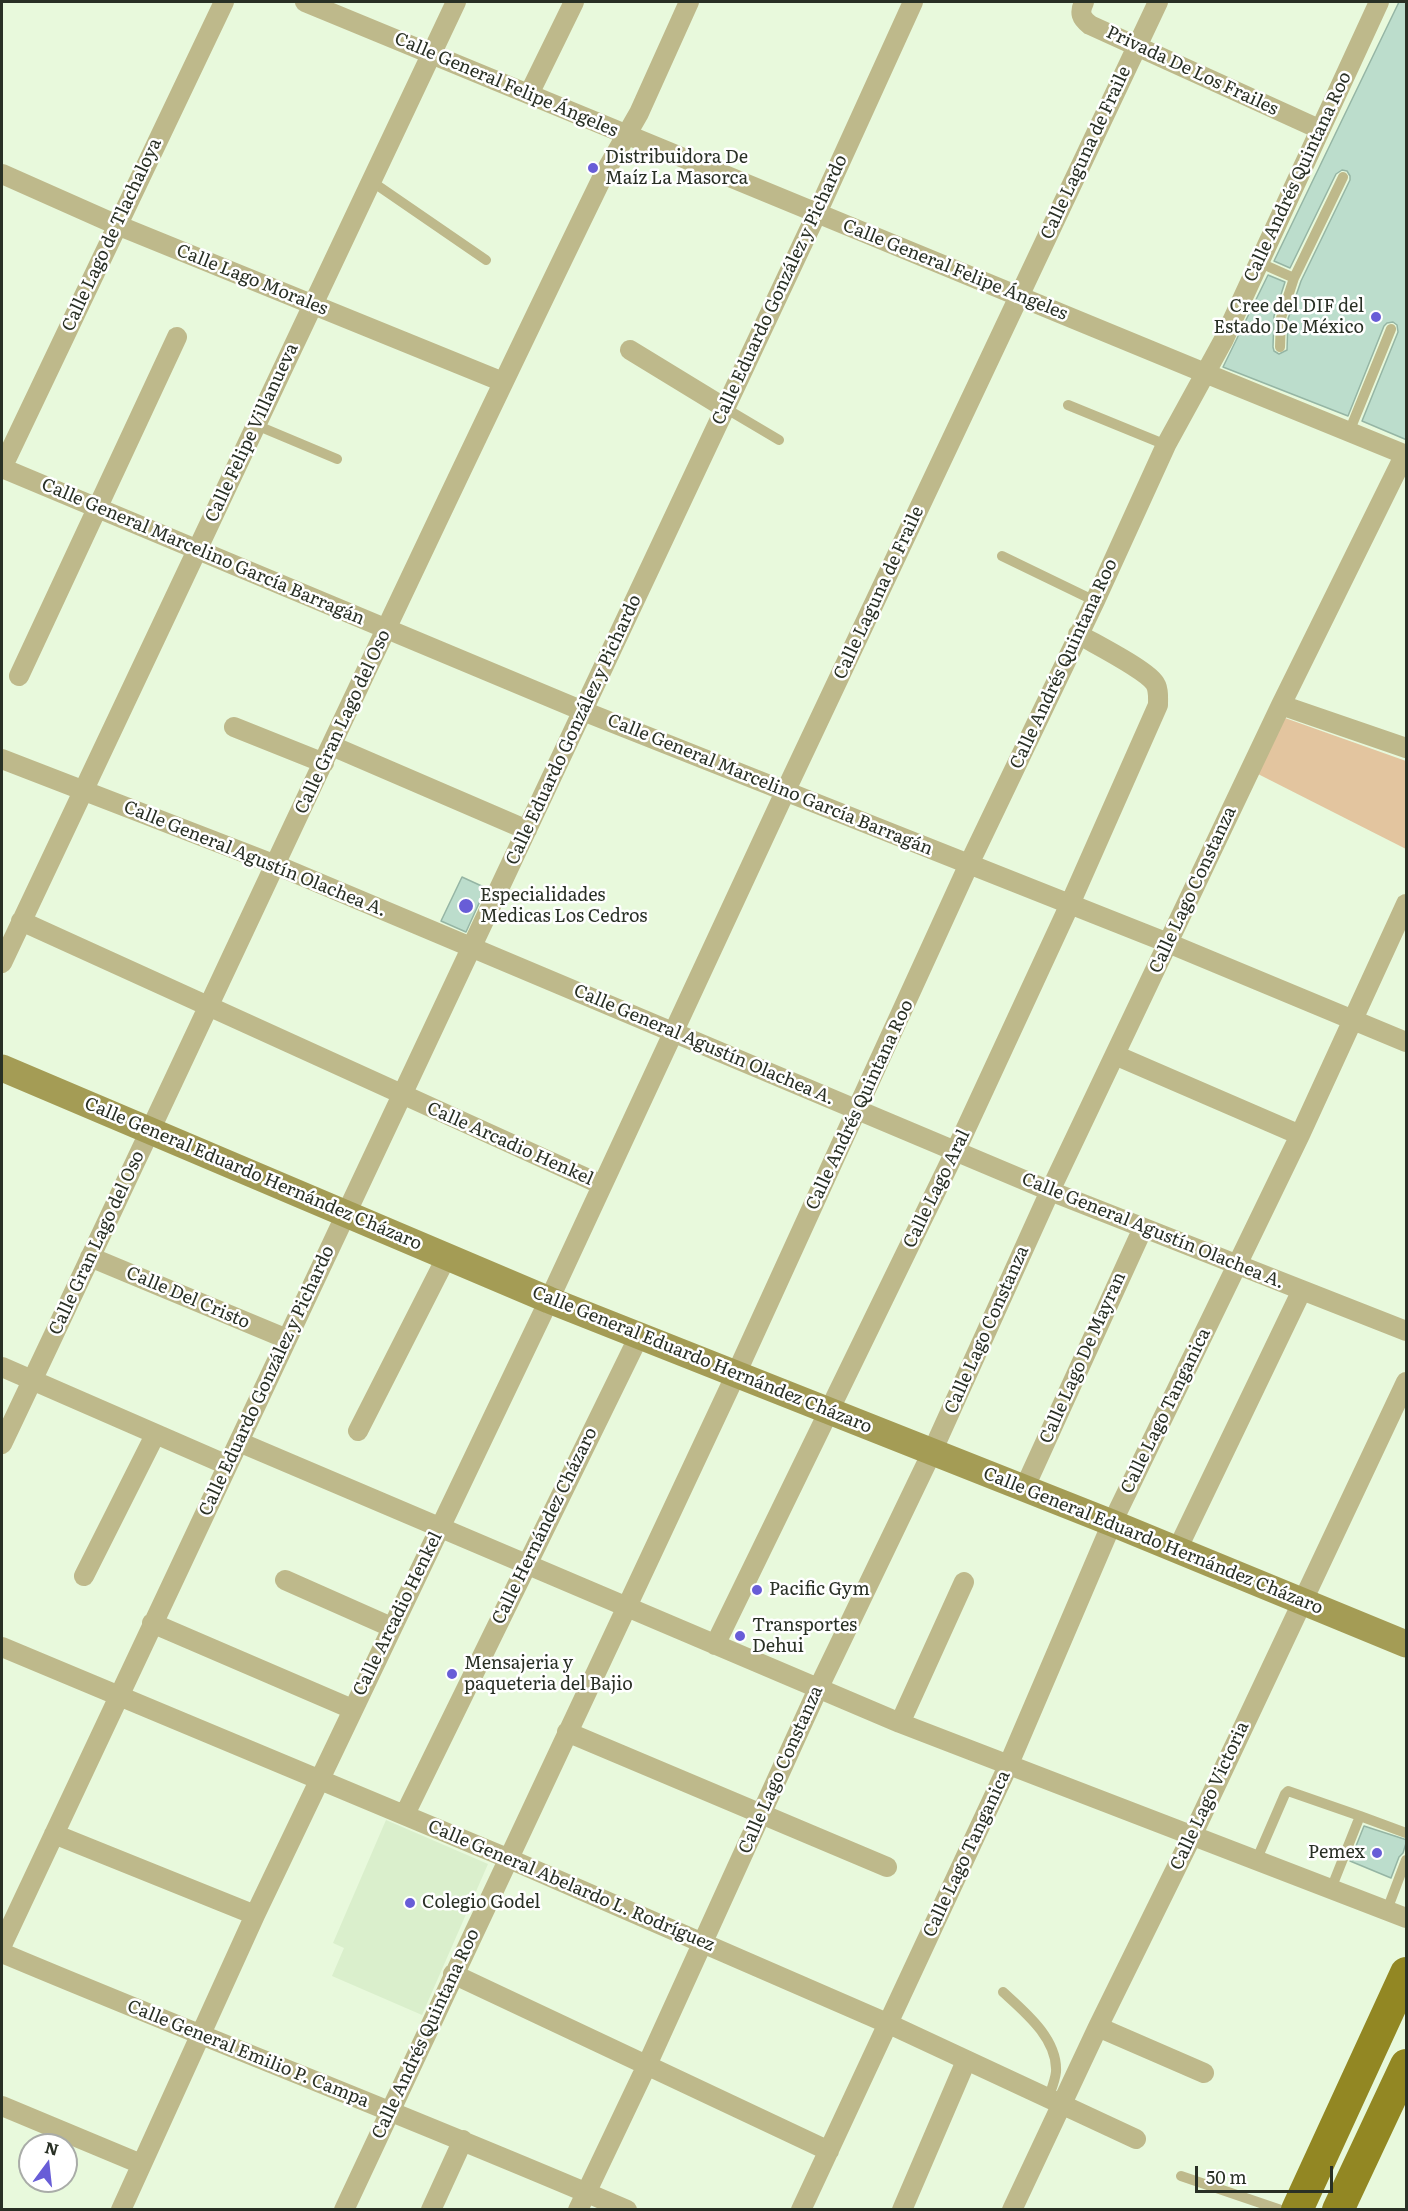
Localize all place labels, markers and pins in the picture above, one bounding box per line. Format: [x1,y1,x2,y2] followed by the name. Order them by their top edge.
[605,147,748,190] place label: Distribuidora De Maíz La Masorca
[586,161,600,175] marker: Distribuidora De Maíz La Masorca
[1214,296,1364,338] place label: Cree del DIF del Estado De México
[1369,310,1383,324] marker: Cree del DIF del Estado De México
[480,885,647,928] place label: Especialidades Medicas Los Cedros
[457,897,475,915] marker: Especialidades Medicas Los Cedros
[769,1579,870,1601] place label: Pacific Gym
[750,1583,764,1597] marker: Pacific Gym
[752,1615,857,1658] place label: Transportes Dehui
[733,1629,747,1643] marker: Transportes Dehui
[464,1653,633,1696] place label: Mensajeria y paqueteria del Bajio
[445,1667,459,1681] marker: Mensajeria y paqueteria del Bajio
[1308,1842,1365,1864] place label: Pemex
[1370,1846,1384,1860] marker: Pemex
[422,1892,540,1914] place label: Colegio Godel
[403,1896,417,1910] marker: Colegio Godel

